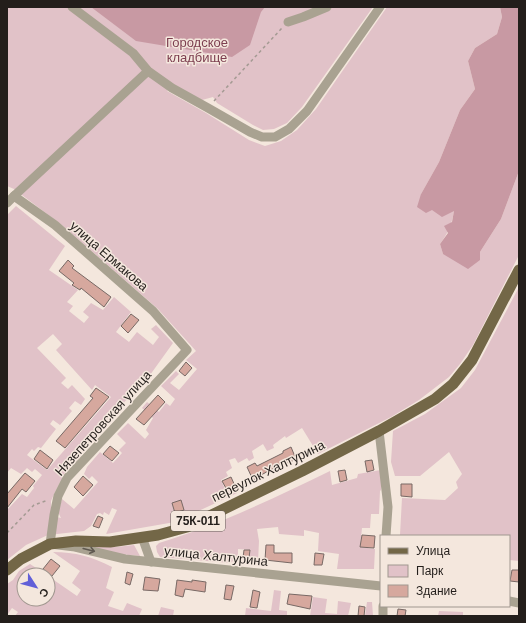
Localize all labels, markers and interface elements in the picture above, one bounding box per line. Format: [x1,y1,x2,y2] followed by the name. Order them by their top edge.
[166,35,228,65] park label: Городское кладбище
[67,218,152,294] street label: улица Ермакова
[52,367,155,479] street label: Нязепетровская улица
[209,437,328,505] street label: переулок Халтурина
[171,511,225,531] road number: 75К-011
[380,535,510,607] legend
[163,543,269,569] street label: улица Халтурина
[416,544,450,558] text: Улица
[82,547,95,555] one-way arrow
[416,564,444,578] text: Парк
[16,567,56,607] north arrow
[416,584,457,598] text: Здание
[37,586,51,600] text: С

